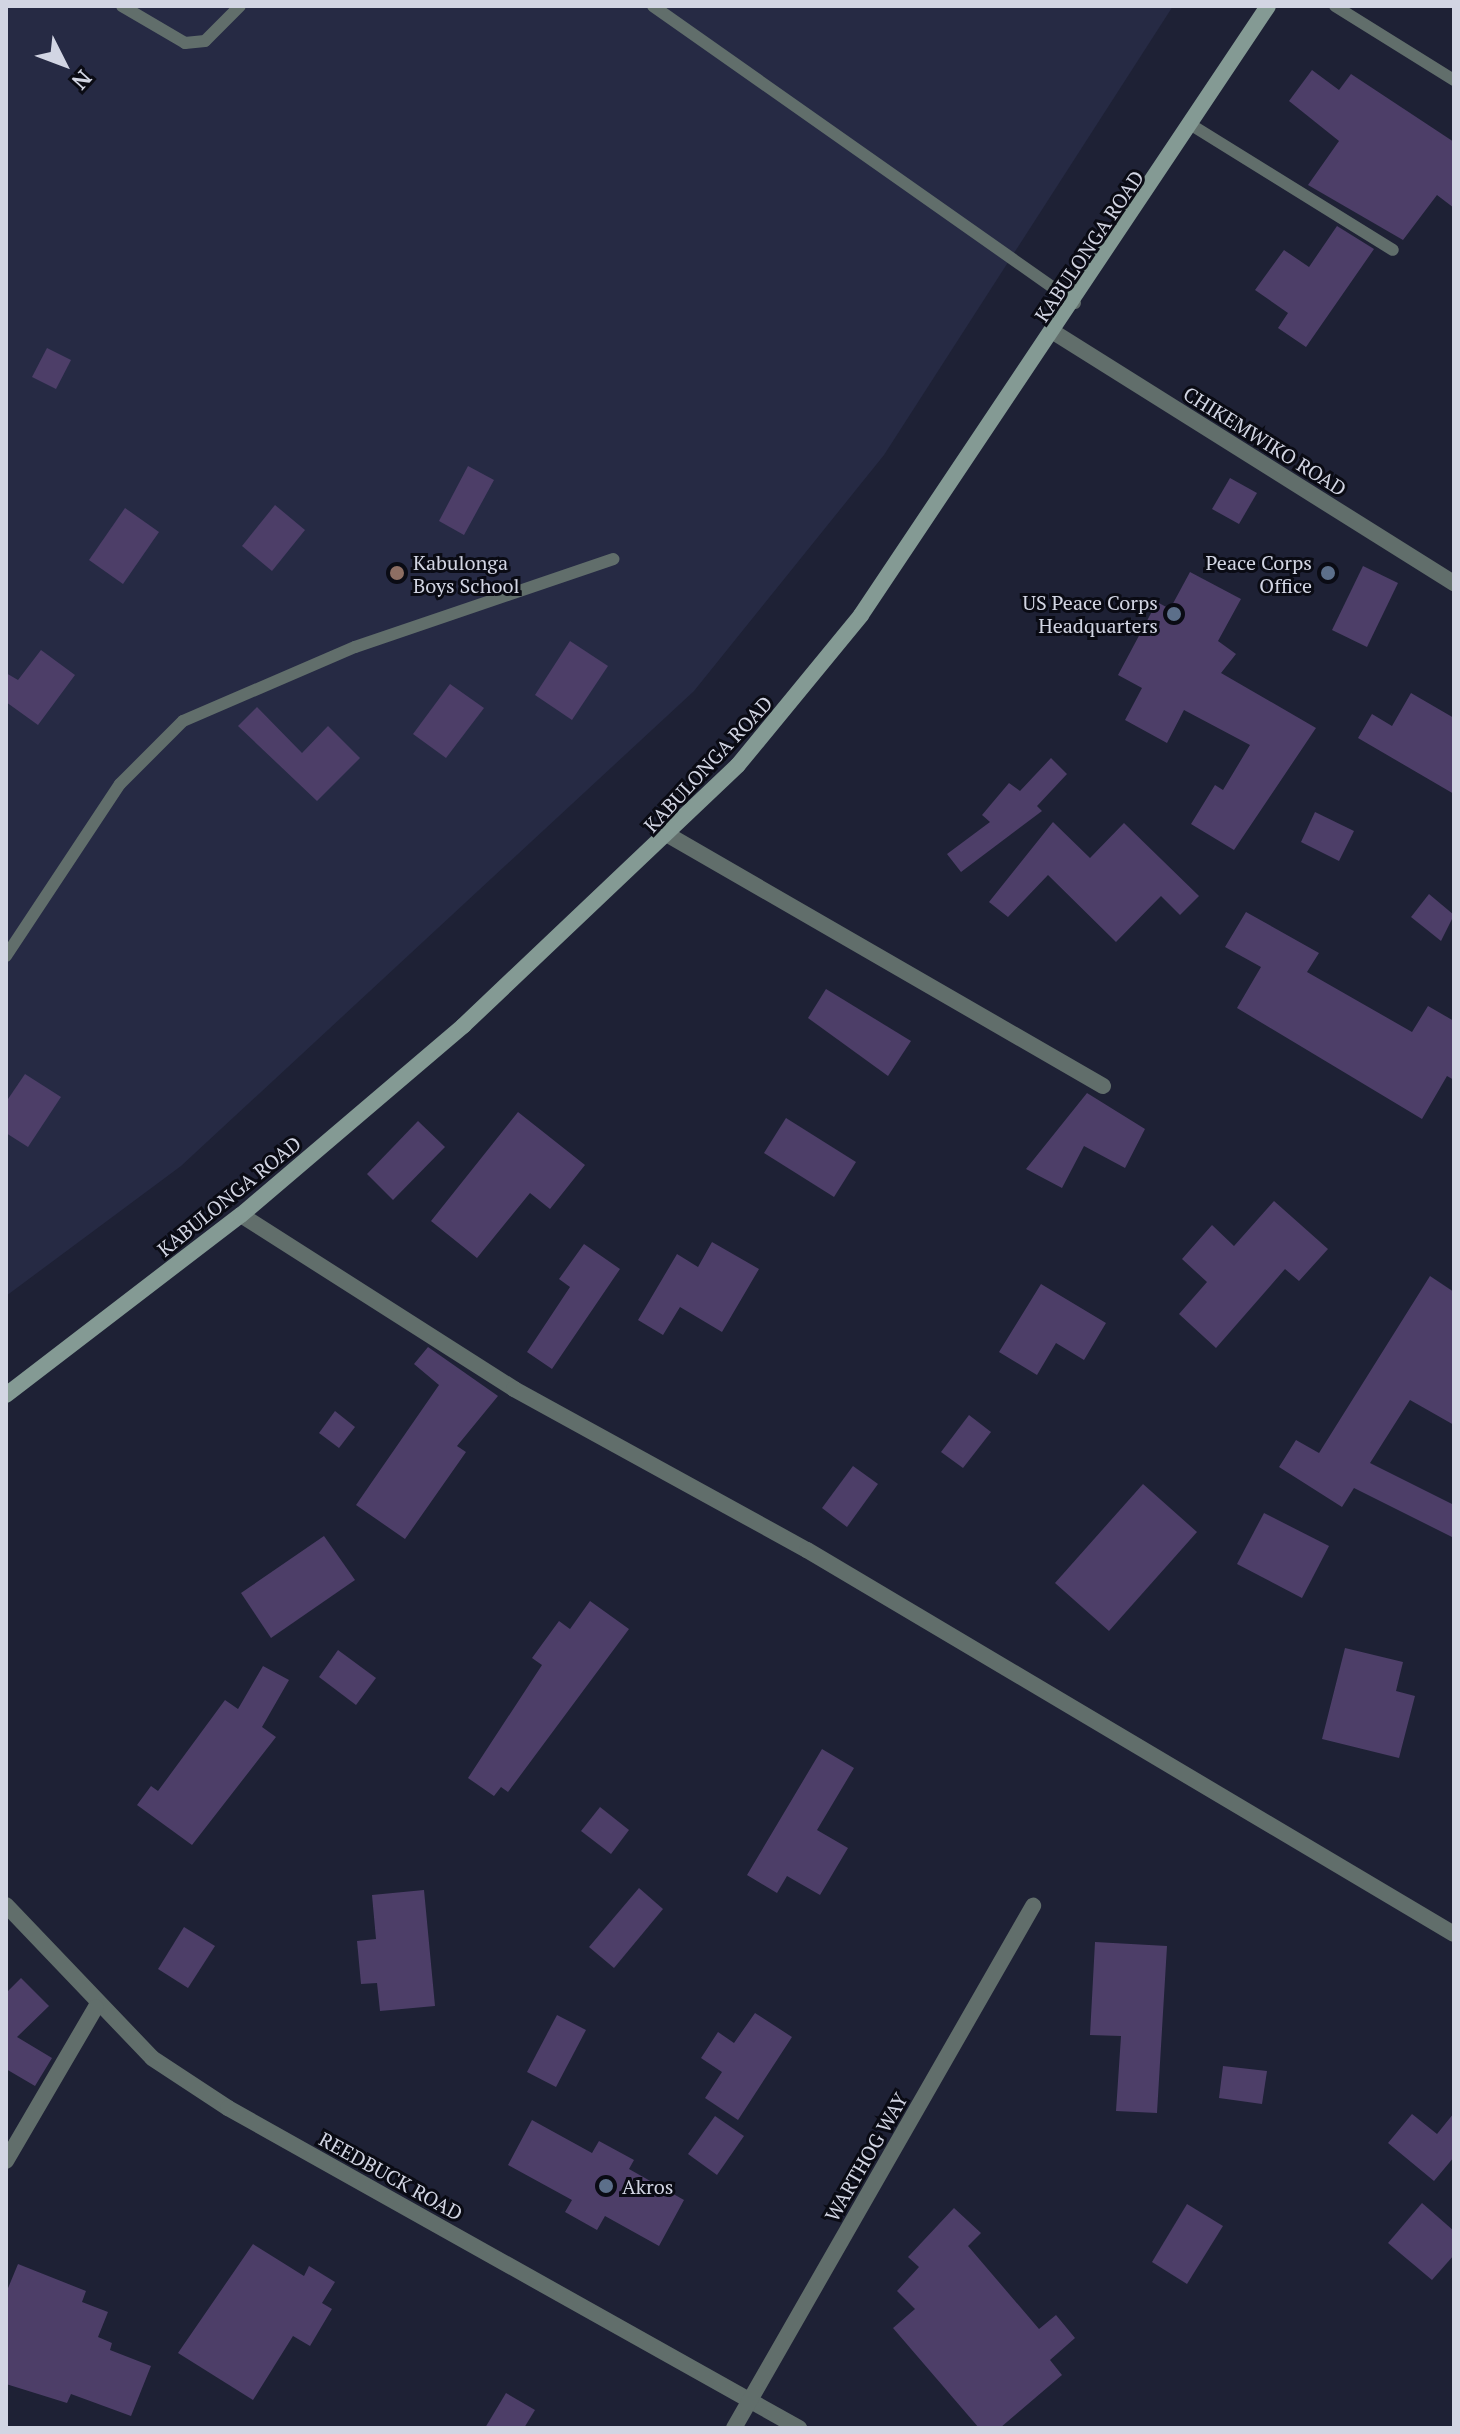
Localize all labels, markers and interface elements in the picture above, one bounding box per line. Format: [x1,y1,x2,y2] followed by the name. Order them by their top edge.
[24,24,104,104] north arrow
[66,64,99,96] text: N
[1029,166,1149,326] street label: KABULONGA ROAD
[1179,381,1351,501] street label: CHIKEMWIKO ROAD
[413,550,520,597] place label: Kabulonga Boys School
[1206,550,1312,597] place label: Peace Corps Office
[388,564,406,582] marker: Kabulonga Boys School
[1319,564,1337,582] marker: Peace Corps Office
[1023,590,1158,637] place label: US Peace Corps Headquarters
[1165,605,1183,623] marker: US Peace Corps Headquarters
[639,691,777,837] street label: KABULONGA ROAD
[152,1131,306,1261] street label: KABULONGA ROAD
[820,2089,912,2225] street label: WARTHOG WAY
[315,2127,467,2225] street label: REEDBUCK ROAD
[622,2174,673,2198] place label: Akros
[597,2177,615,2195] marker: Akros

